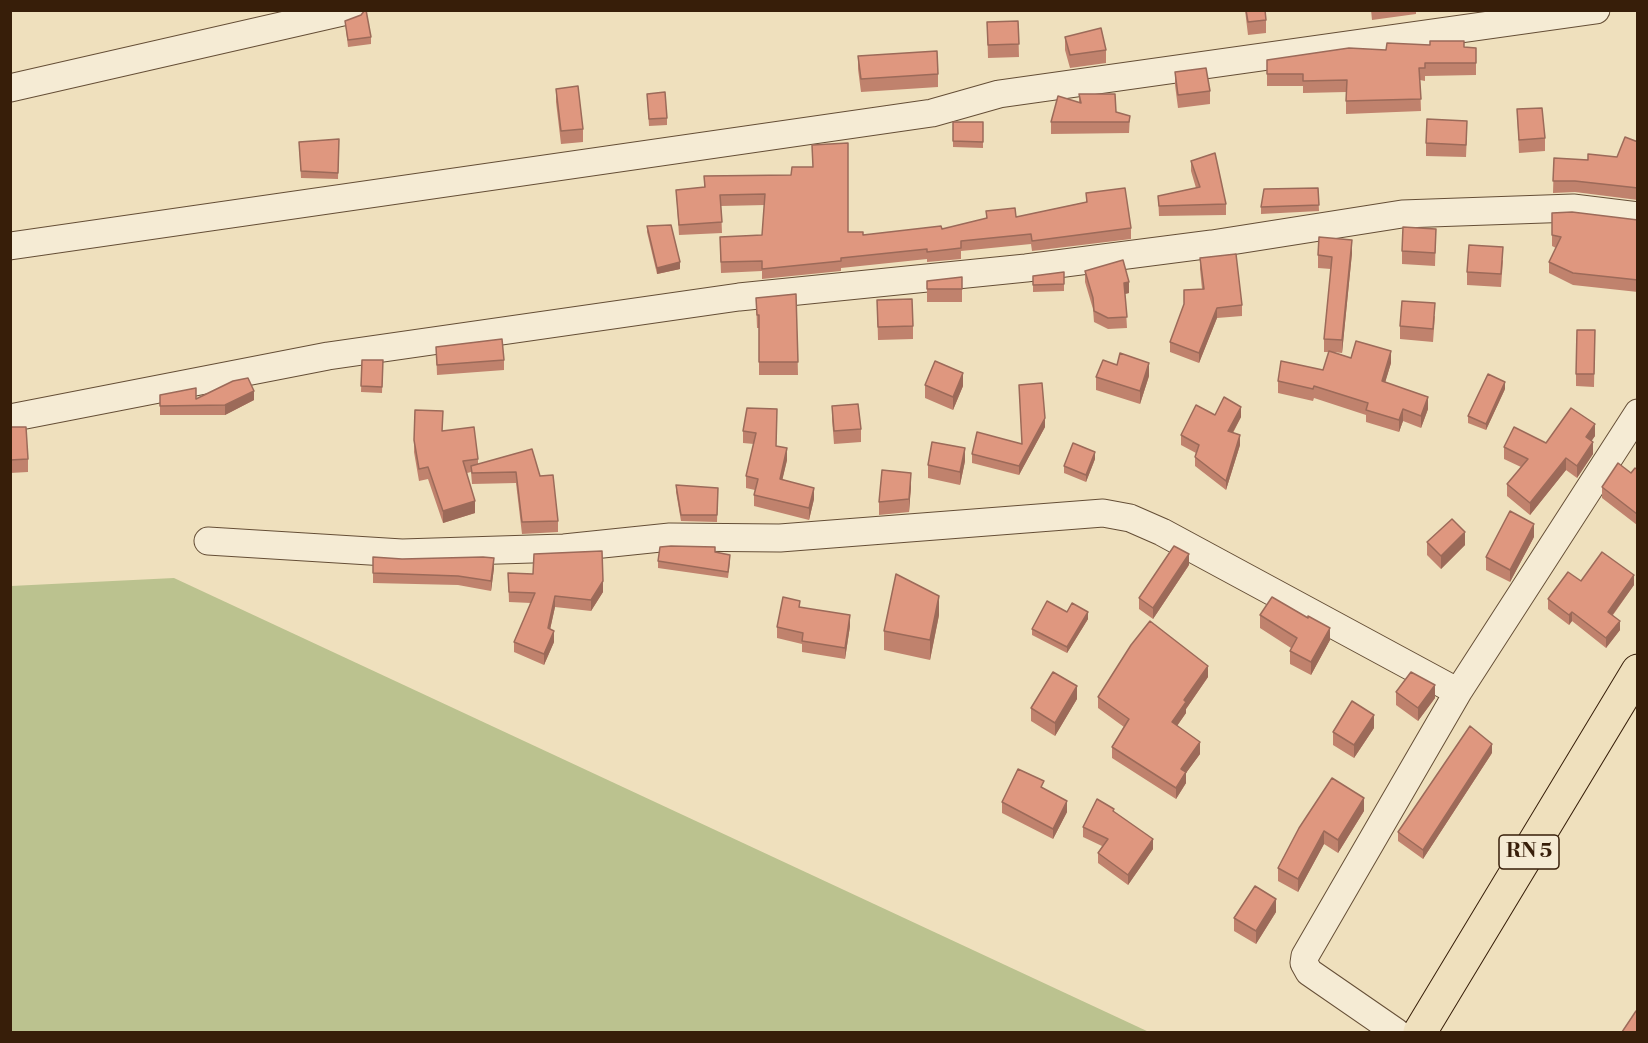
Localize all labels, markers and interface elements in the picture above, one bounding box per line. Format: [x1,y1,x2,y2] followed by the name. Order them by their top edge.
[1499,835,1559,869] road number: RN 5

